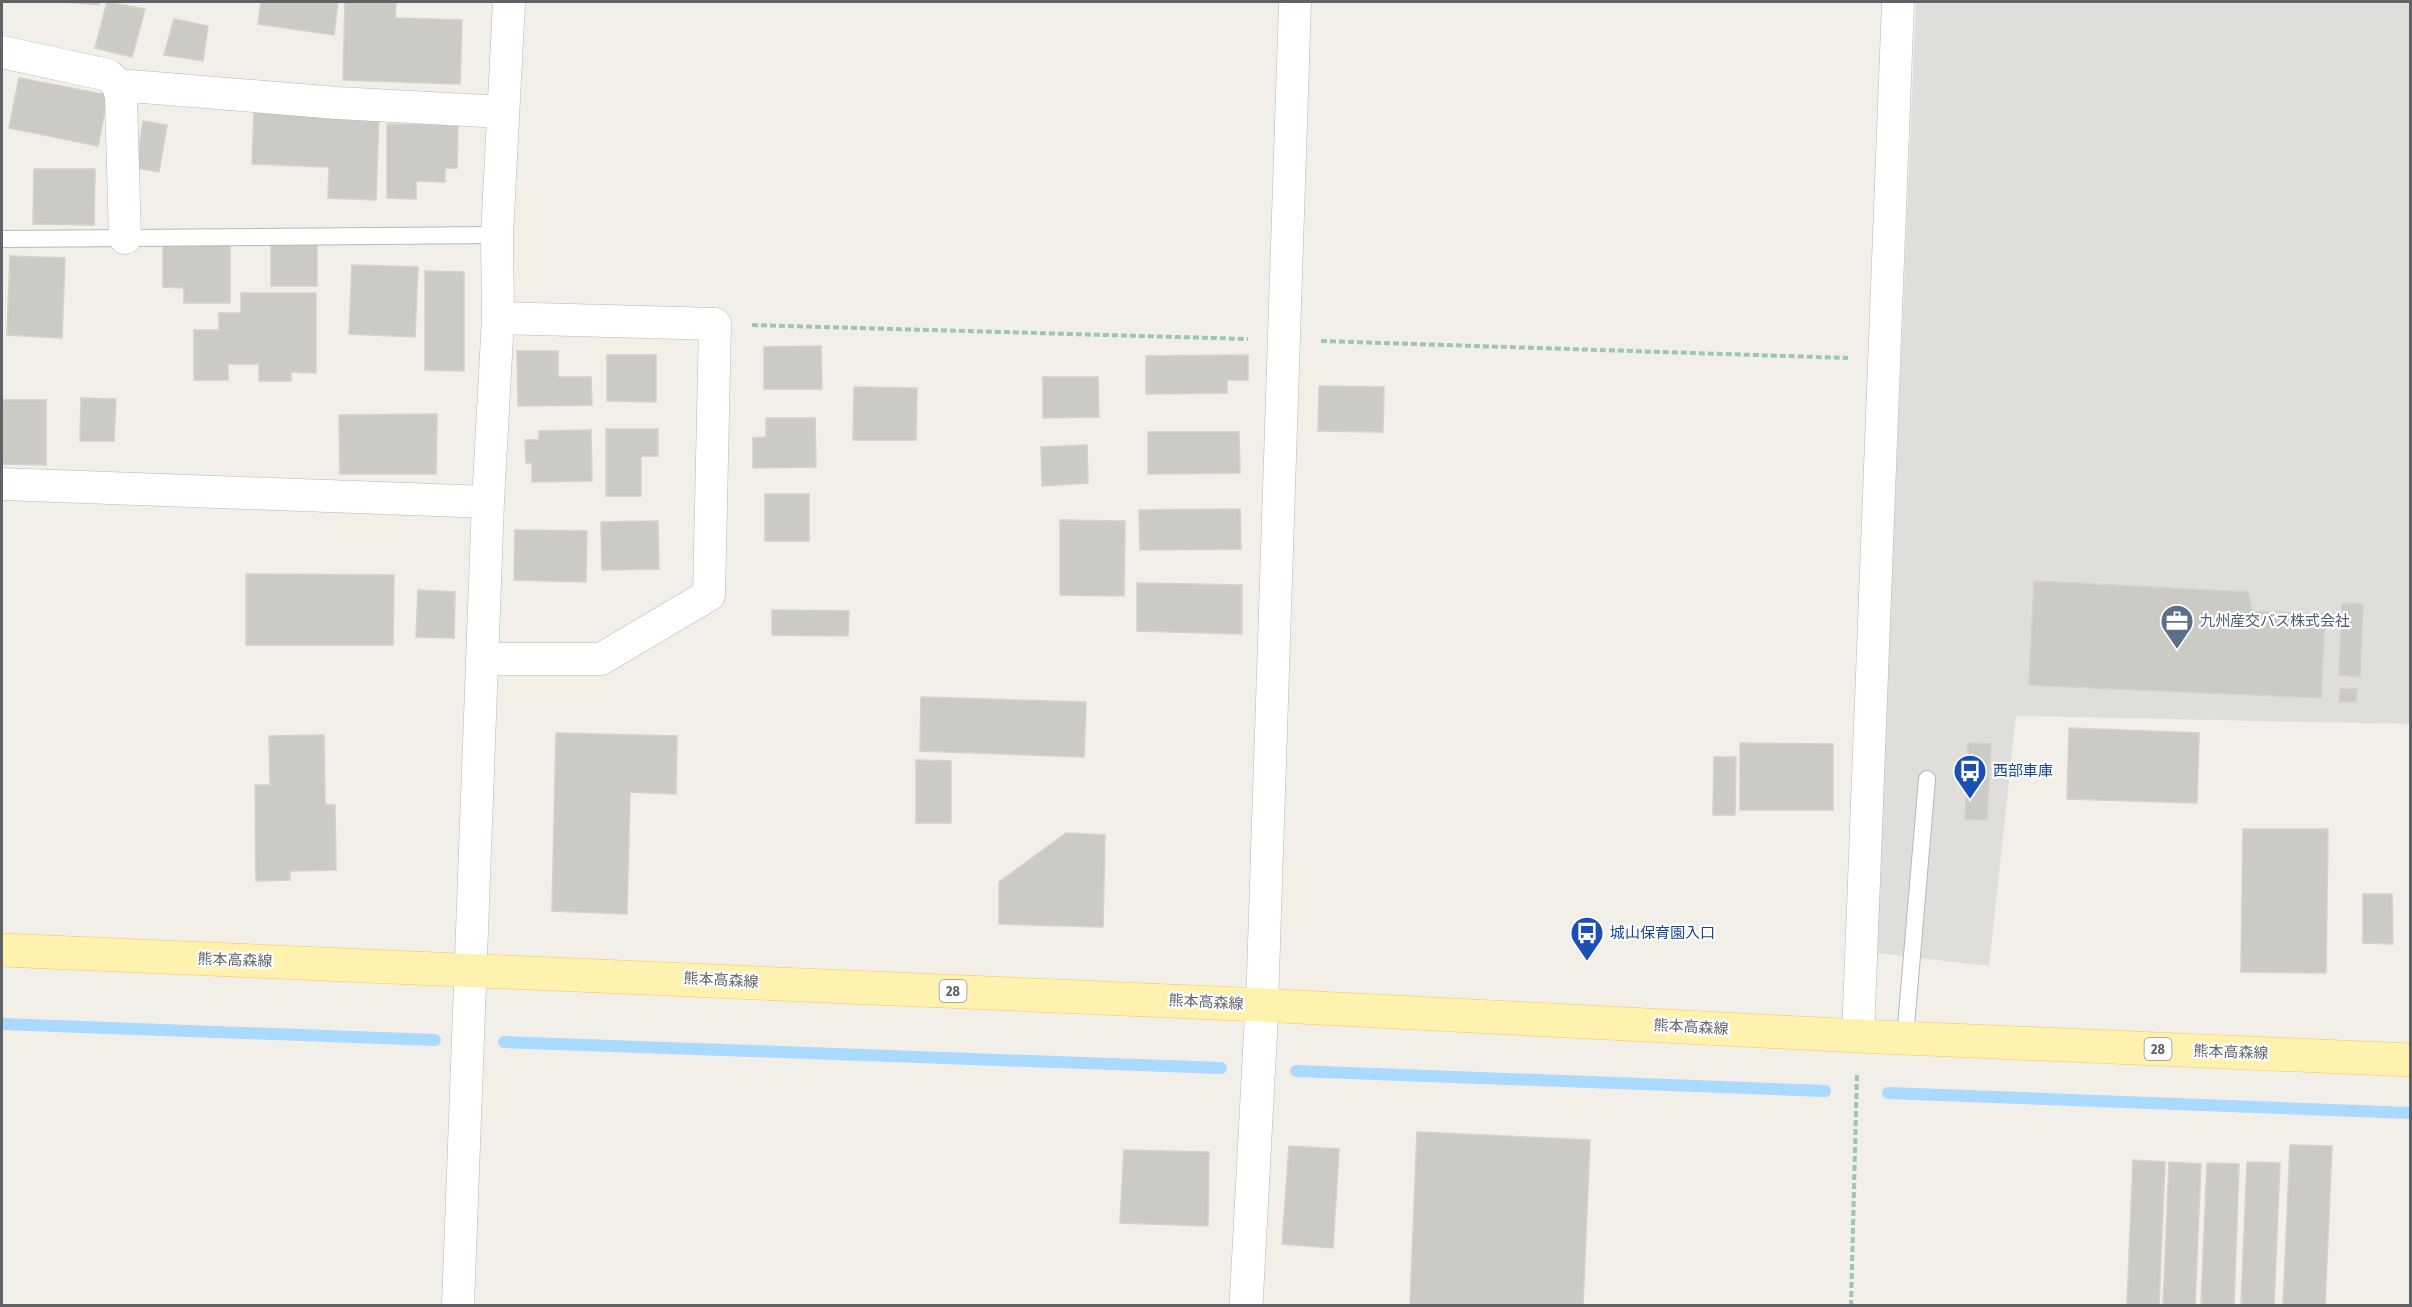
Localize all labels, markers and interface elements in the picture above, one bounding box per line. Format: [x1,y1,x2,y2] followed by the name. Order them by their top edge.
[2159,603,2195,650] office icon: 九州産交バス株式会社
[2200,612,2350,630] place label: 九州産交バス株式会社
[1952,753,1988,800] bus stop icon: 西部車庫
[1993,762,2053,780] place label: 西部車庫
[1569,915,1605,962] bus stop icon: 城山保育園入口
[1610,924,1715,942] place label: 城山保育園入口
[197,950,273,970] street label: 熊本高森線
[683,969,759,991] street label: 熊本高森線
[940,980,966,1002] road number: 28
[1168,991,1244,1013] street label: 熊本高森線
[1653,1016,1729,1038] street label: 熊本高森線
[2144,1038,2172,1060] road number: 28
[2193,1042,2269,1062] street label: 熊本高森線

